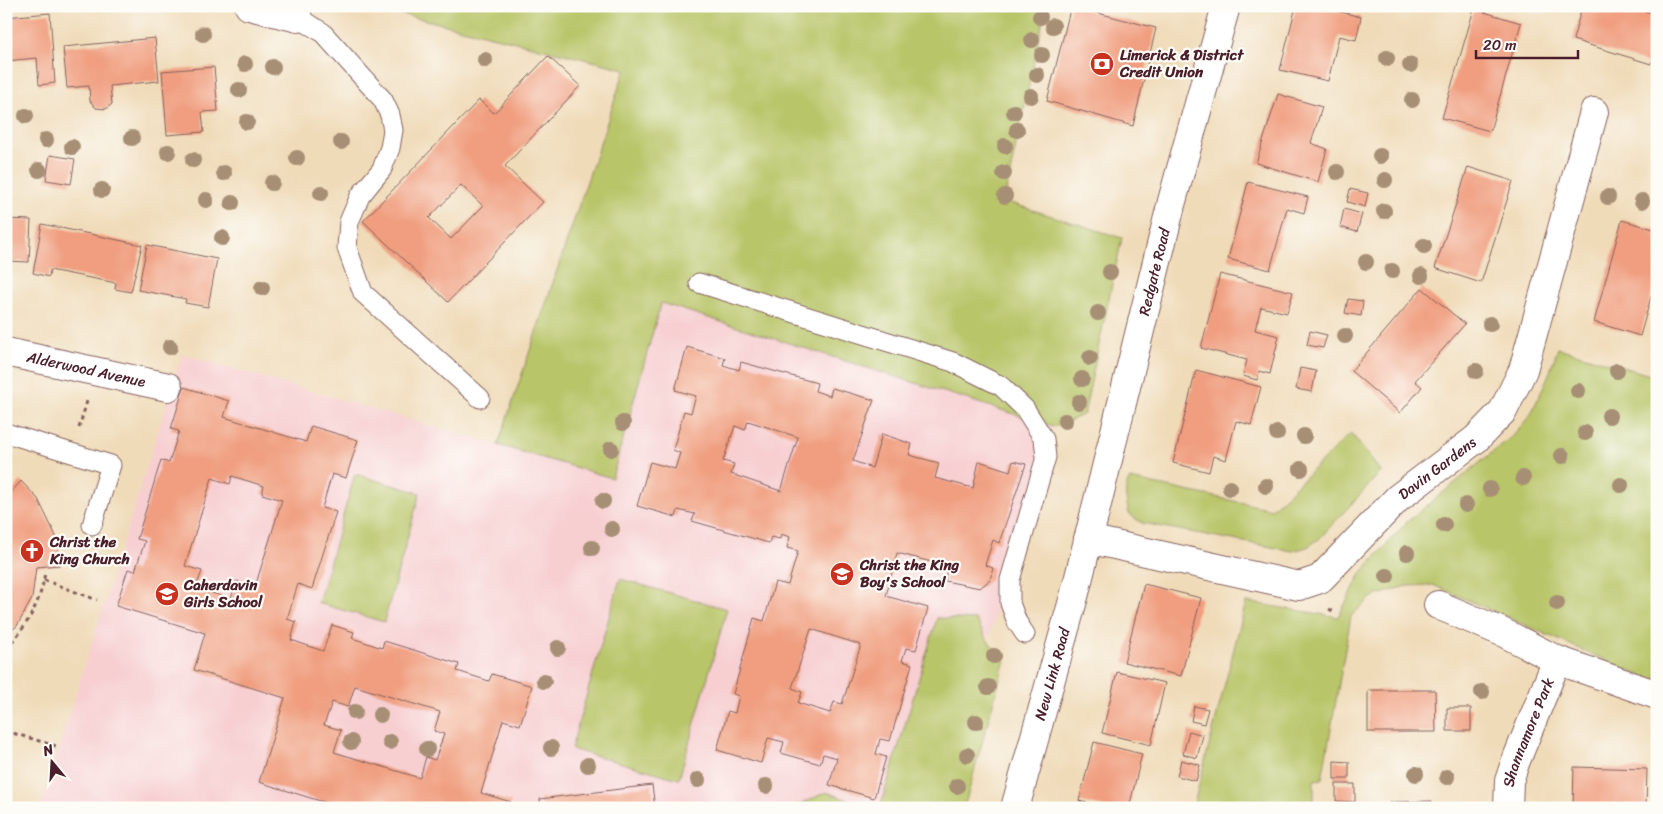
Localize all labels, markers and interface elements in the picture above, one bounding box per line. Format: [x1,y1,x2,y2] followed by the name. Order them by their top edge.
[1476,28,1578,60] scale bar
[1483,32,1517,58] text: 20 m
[1119,42,1244,85] place label: Limerick & District Credit Union
[1089,51,1115,77] bank icon: Limerick & District Credit Union
[1131,224,1178,318] street label: Redgate Road
[23,344,148,395] street label: Alderwood Avenue
[1393,429,1483,507] street label: Davin Gardens
[49,529,130,572] place label: Christ the King Church
[19,538,45,564] church icon: Christ the King Church
[859,552,959,595] place label: Christ the King Boy's School
[829,561,855,587] school or university icon: Christ the King Boy's School
[183,572,263,615] place label: Caherdavin Girls School
[154,581,180,607] school or university icon: Caherdavin Girls School
[1027,624,1078,723] street label: New Link Road
[1496,673,1562,788] street label: Shannamore Park
[28,736,78,786] north arrow
[39,737,57,764] text: N

